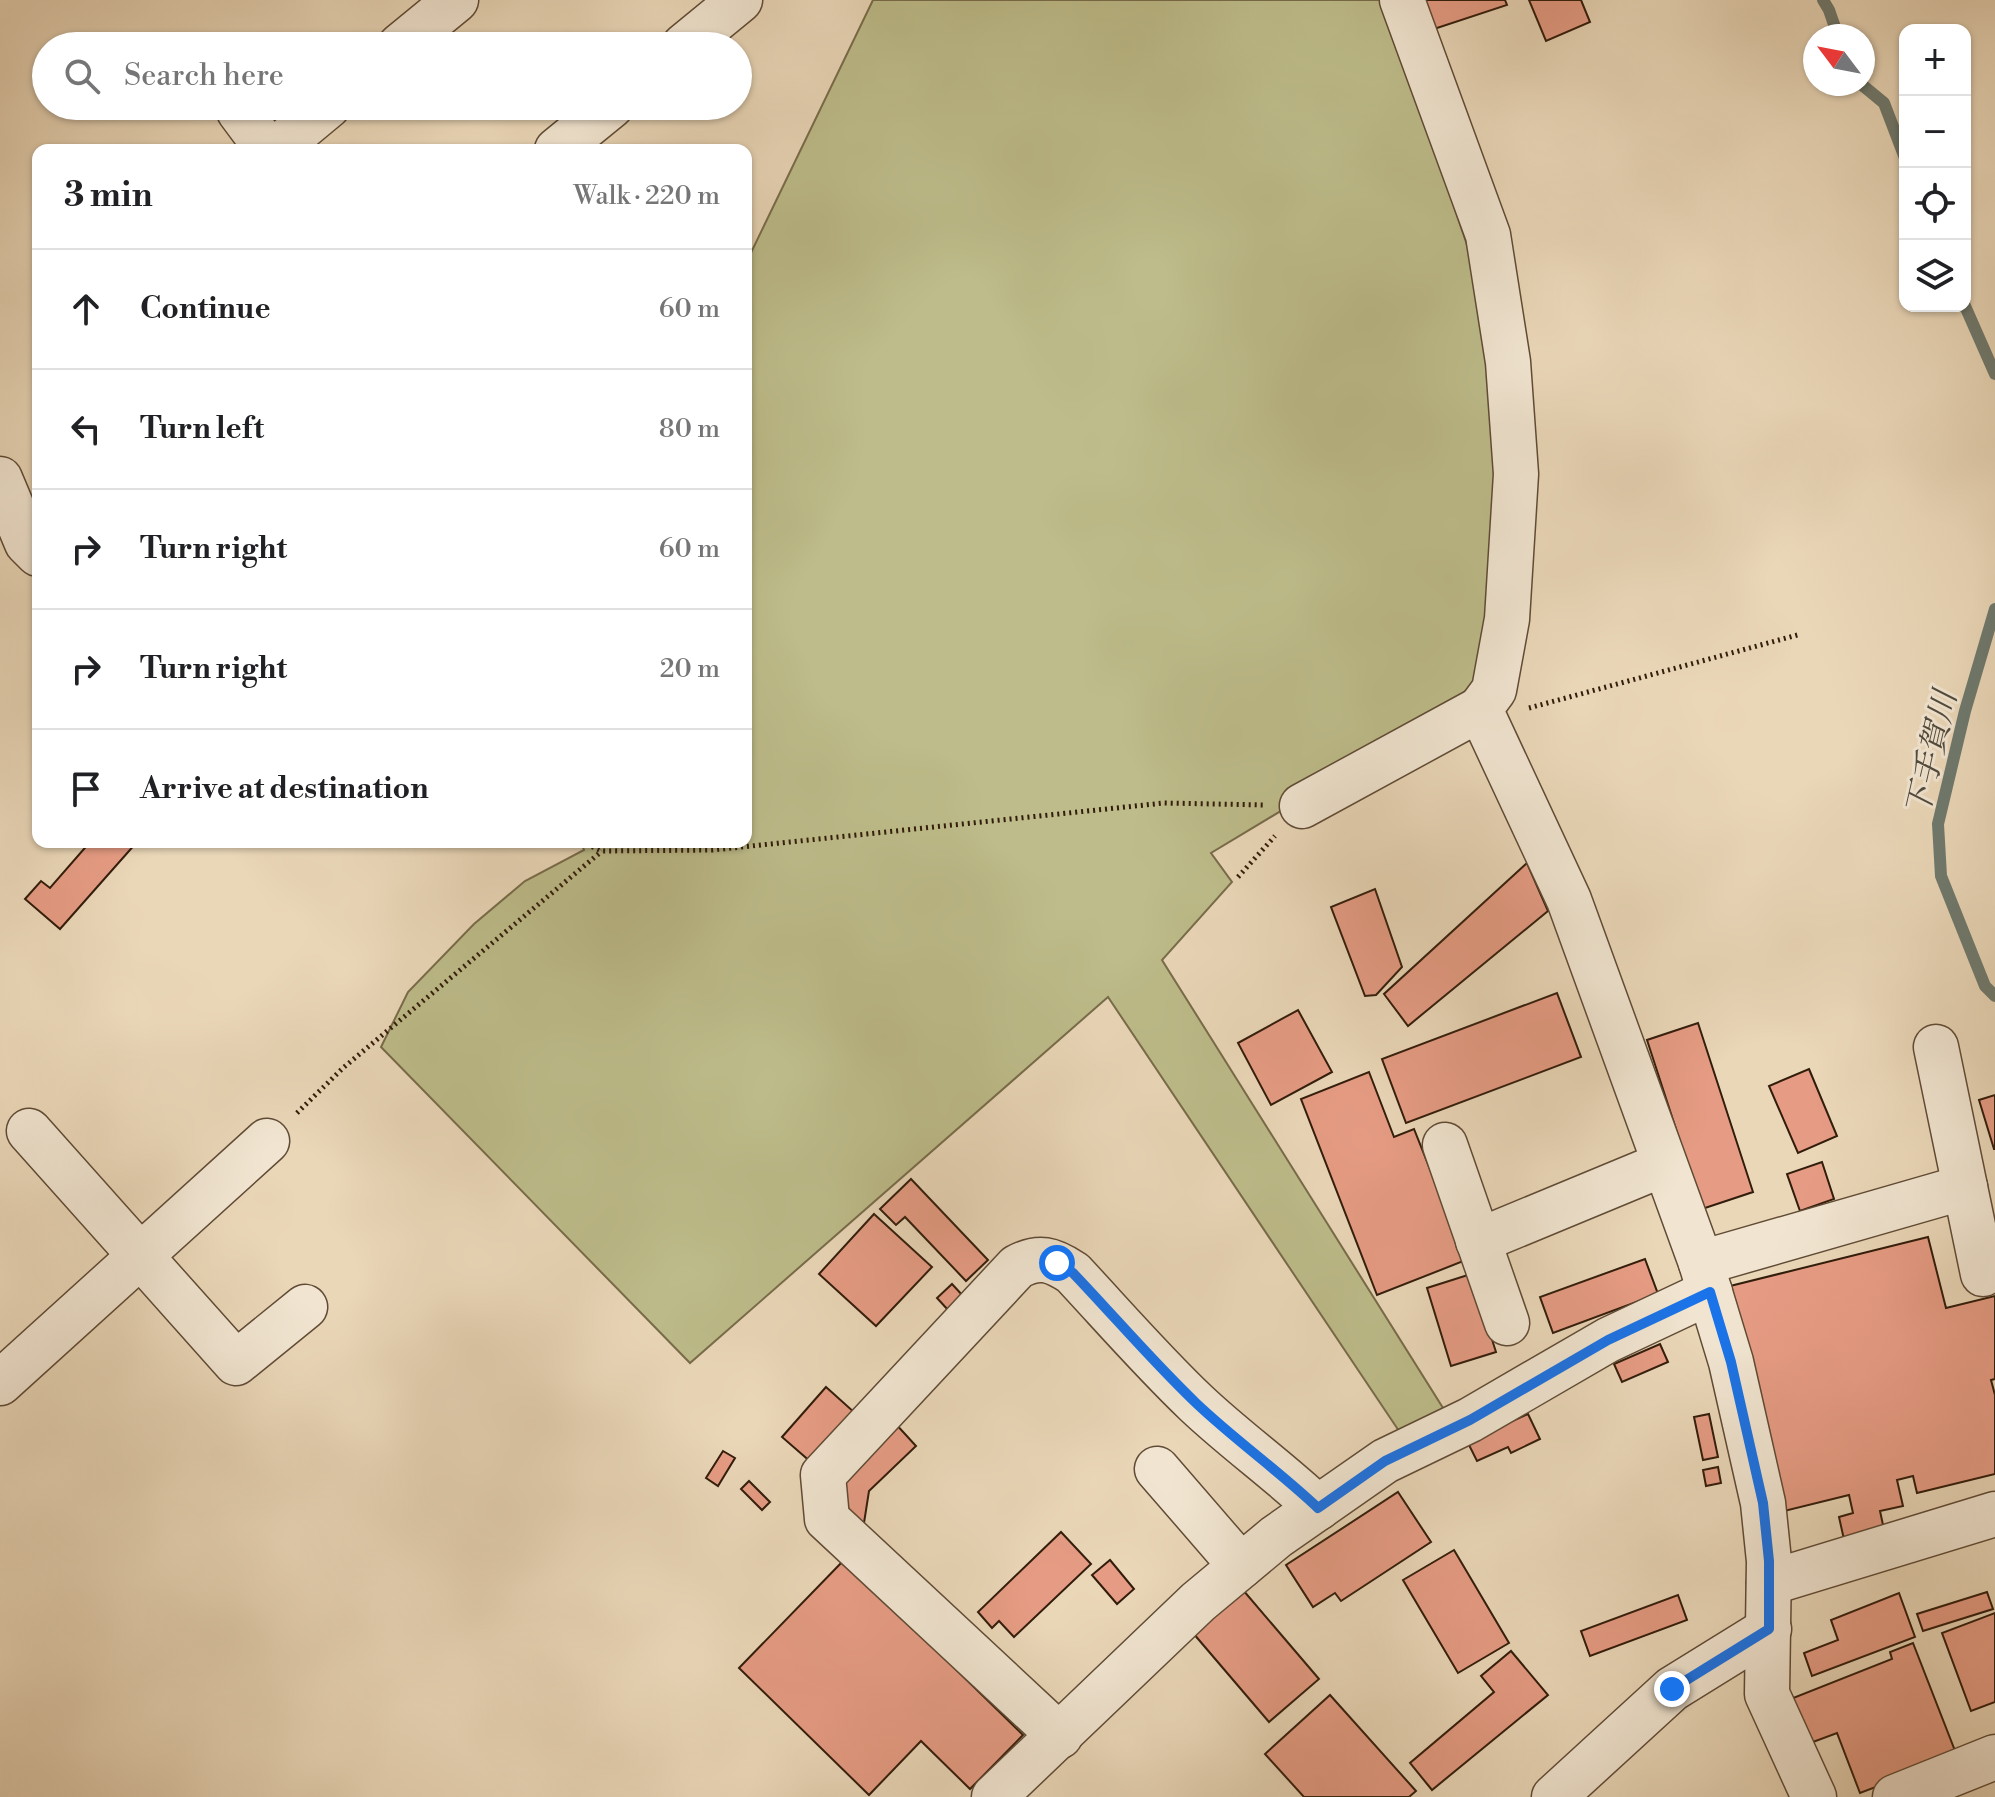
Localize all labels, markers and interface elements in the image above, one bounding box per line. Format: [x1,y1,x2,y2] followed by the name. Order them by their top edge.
[1803,24,1875,96] north arrow
[1899,24,1971,312] map controls
[1899,24,1971,96] button: +
[32,32,752,120] search box
[60,54,104,98] icon: search
[124,57,284,95] text: Search here
[1899,96,1971,168] button: −
[1899,168,1971,240] button: locate
[64,175,153,217] text: 3 min
[574,180,720,212] text: Walk · 220 m
[1899,240,1971,312] button: layers
[64,287,108,331] icon: ahead
[140,290,271,328] text: Continue
[659,293,720,325] text: 60 m
[64,407,108,451] icon: left
[140,410,264,448] text: Turn left
[659,413,720,445] text: 80 m
[64,527,108,571] icon: right
[140,530,287,568] text: Turn right
[659,533,720,565] text: 60 m
[64,647,108,691] icon: right
[140,650,287,688] text: Turn right
[660,653,720,685] text: 20 m
[1898,684,1967,821] water label: 下手賀川
[64,767,108,811] icon: arrive
[140,770,429,808] text: Arrive at destination
[1039,1245,1075,1281] route start
[1654,1671,1690,1707] route end

